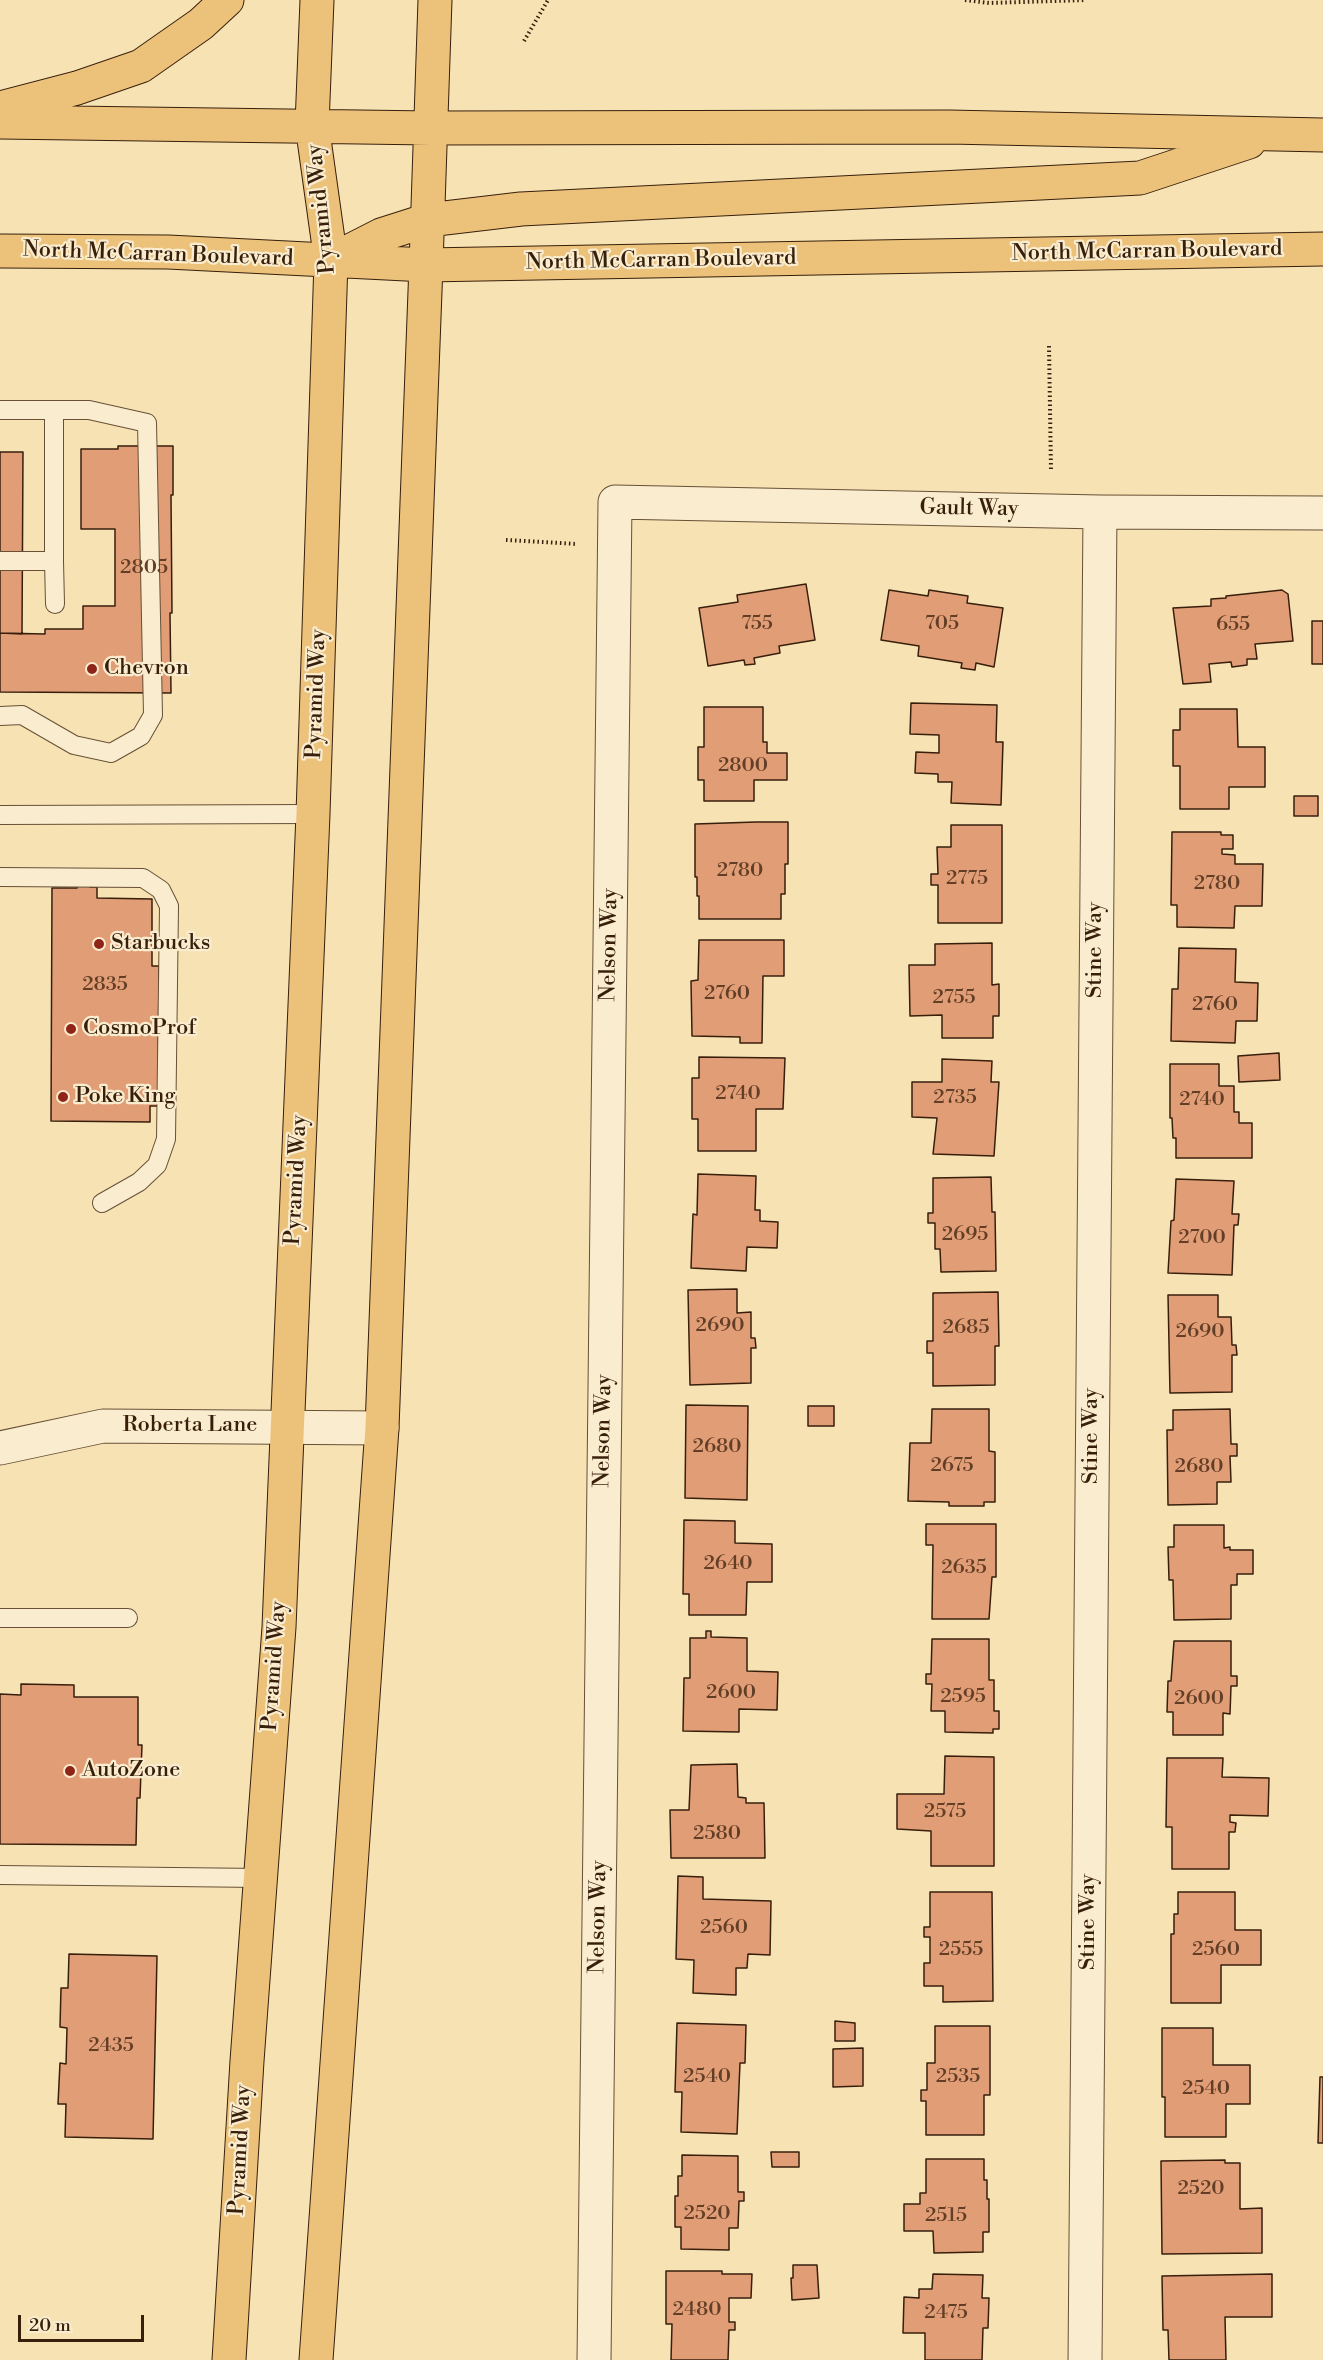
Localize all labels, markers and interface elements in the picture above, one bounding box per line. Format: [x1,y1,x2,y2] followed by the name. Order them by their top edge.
[302,143,342,275] street label: Pyramid Way
[1011,236,1283,268] street label: North McCarran Boulevard
[22,237,294,273] street label: North McCarran Boulevard
[525,245,797,277] street label: North McCarran Boulevard
[919,495,1019,523] street label: Gault Way
[120,556,168,580] house number: 2805
[741,612,773,636] house number: 755
[925,612,959,636] house number: 705
[1216,613,1250,637] house number: 655
[302,628,332,760] street label: Pyramid Way
[104,656,189,682] place label: Chevron
[85,662,99,676] marker: Chevron
[718,754,768,778] house number: 2800
[717,859,763,883] house number: 2780
[946,867,988,891] house number: 2775
[1194,872,1240,896] house number: 2780
[596,888,624,1002] street label: Nelson Way
[1083,902,1109,998] street label: Stine Way
[111,931,210,957] place label: Starbucks
[92,937,106,951] marker: Starbucks
[82,973,128,997] house number: 2835
[704,982,750,1006] house number: 2760
[932,986,976,1010] house number: 2755
[1192,993,1238,1017] house number: 2760
[83,1016,196,1042] place label: CosmoProf
[64,1022,78,1036] marker: CosmoProf
[715,1082,761,1106] house number: 2740
[75,1084,176,1110] place label: Poke King
[933,1086,977,1110] house number: 2735
[1179,1088,1225,1112] house number: 2740
[56,1090,70,1104] marker: Poke King
[280,1114,314,1246] street label: Pyramid Way
[942,1223,988,1247] house number: 2695
[1178,1226,1226,1250] house number: 2700
[696,1314,744,1338] house number: 2690
[943,1316,989,1340] house number: 2685
[1176,1320,1224,1344] house number: 2690
[590,1374,618,1488] street label: Nelson Way
[1079,1388,1105,1484] street label: Stine Way
[123,1413,257,1439] street label: Roberta Lane
[692,1435,742,1459] house number: 2680
[930,1454,974,1478] house number: 2675
[1174,1455,1224,1479] house number: 2680
[703,1552,753,1576] house number: 2640
[941,1556,987,1580] house number: 2635
[257,1600,293,1732] street label: Pyramid Way
[706,1681,756,1705] house number: 2600
[940,1685,986,1709] house number: 2595
[1174,1687,1224,1711] house number: 2600
[82,1758,180,1784] place label: AutoZone
[63,1764,77,1778] marker: AutoZone
[924,1800,966,1824] house number: 2575
[693,1822,741,1846] house number: 2580
[585,1860,613,1974] street label: Nelson Way
[1076,1874,1102,1970] street label: Stine Way
[700,1916,748,1940] house number: 2560
[939,1938,983,1962] house number: 2555
[1192,1938,1240,1962] house number: 2560
[88,2034,134,2058] house number: 2435
[683,2065,731,2089] house number: 2540
[936,2065,980,2089] house number: 2535
[1182,2077,1230,2101] house number: 2540
[224,2084,258,2216] street label: Pyramid Way
[1177,2177,1225,2201] house number: 2520
[683,2202,731,2226] house number: 2520
[925,2204,967,2228] house number: 2515
[673,2298,721,2322] house number: 2480
[924,2301,968,2325] house number: 2475
[21,2303,147,2341] scale bar
[29,2314,71,2337] text: 20 m

